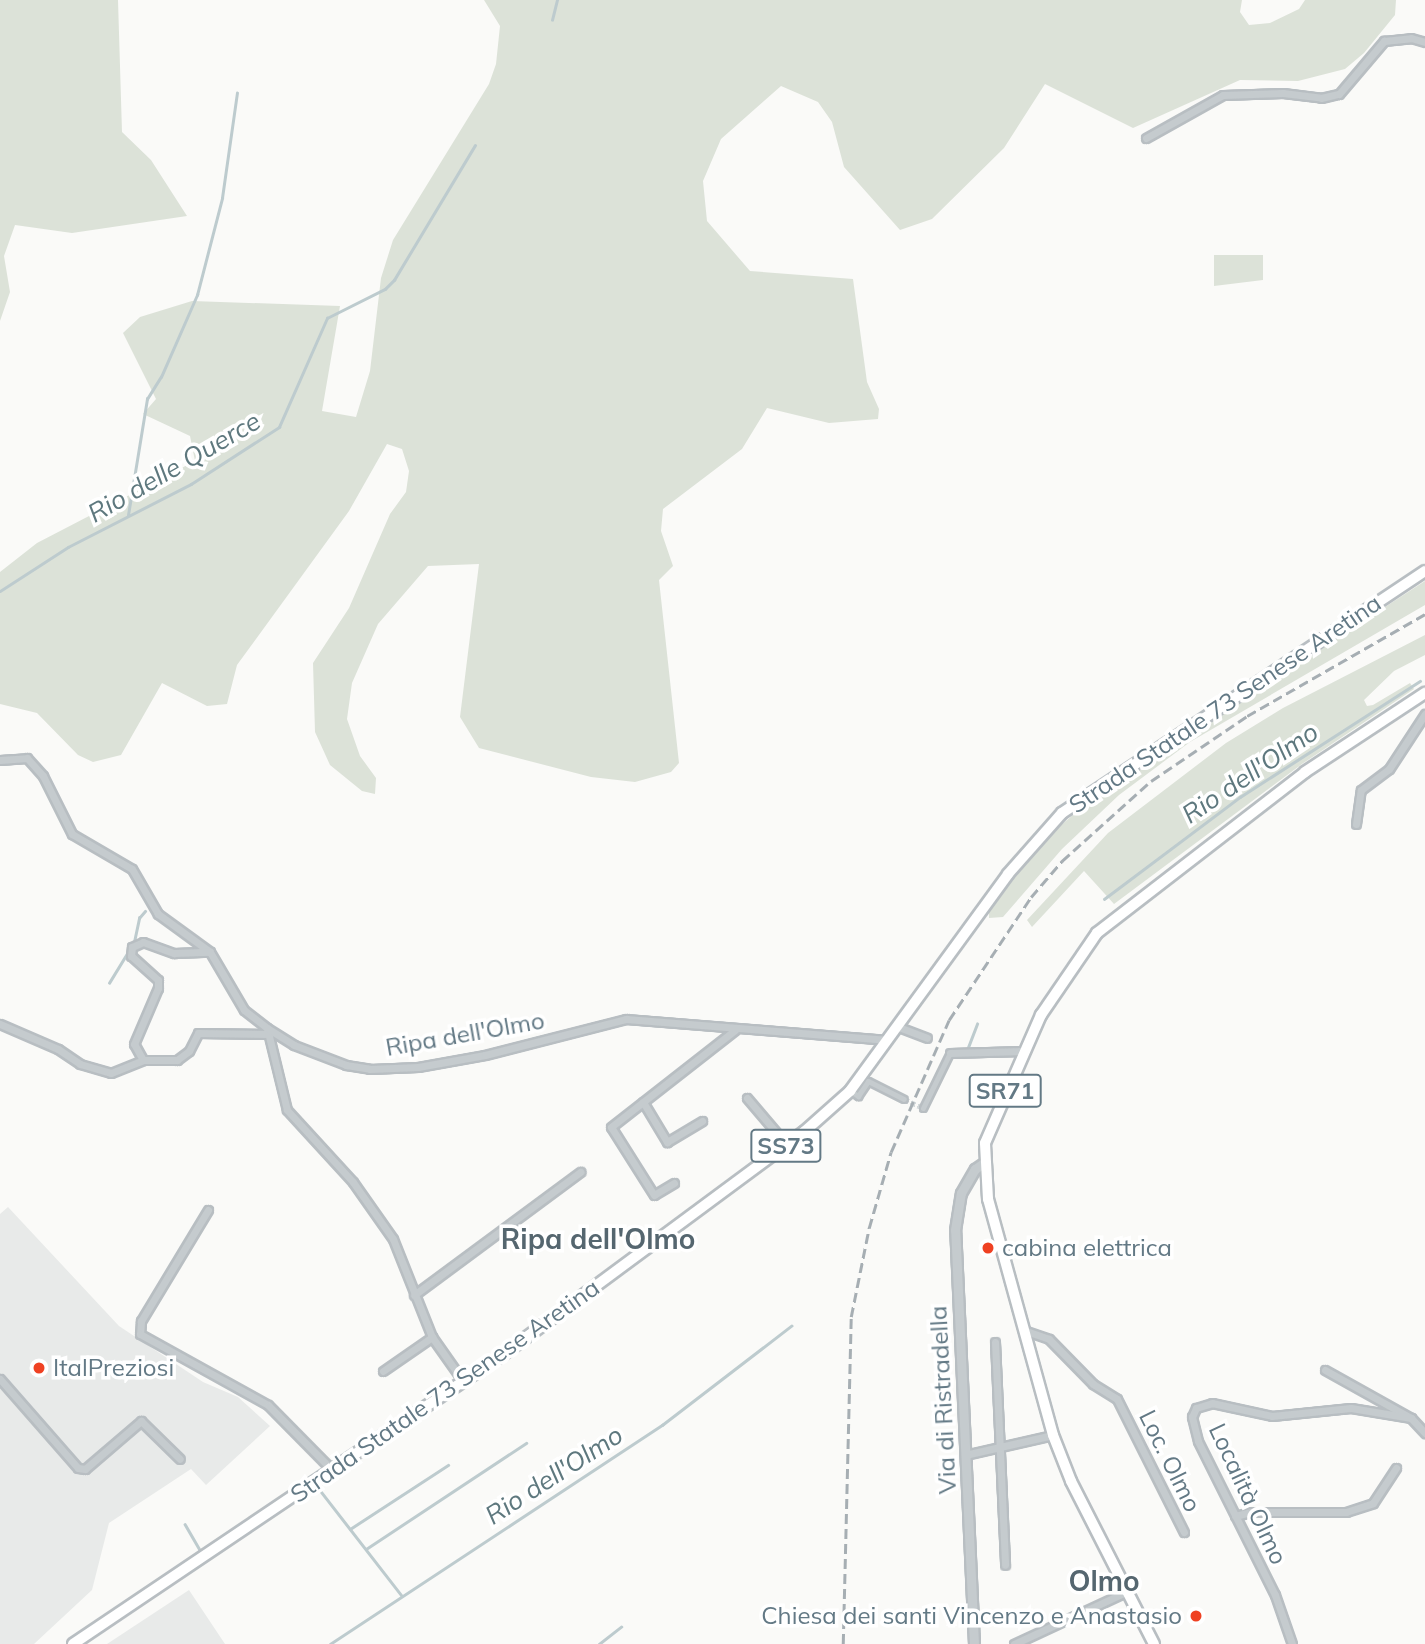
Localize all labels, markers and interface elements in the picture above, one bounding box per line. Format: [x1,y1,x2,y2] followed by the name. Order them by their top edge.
[82,405,266,529] water label: Rio delle Querce
[1064,589,1386,819] street label: Strada Statale 73 Senese Aretina
[1176,716,1324,830] water label: Rio dell'Olmo
[383,1006,547,1062] street label: Ripa dell'Olmo
[968,1072,1042,1110] road number: SR71
[749,1126,823,1166] road number: SS73
[501,1222,695,1256] district label: Ripa dell'Olmo
[1002,1234,1172,1262] place label: cabina elettrica
[980,1240,996,1256] marker: cabina elettrica
[285,1273,605,1509] street label: Strada Statale 73 Senese Aretina
[924,1305,962,1495] street label: Via di Ristradella
[53,1354,174,1382] place label: ItalPreziosi
[31,1360,47,1376] marker: ItalPreziosi
[1133,1405,1207,1517] street label: Loc. Olmo
[479,1419,629,1531] water label: Rio dell'Olmo
[1203,1419,1293,1569] street label: Località Olmo
[1068,1564,1140,1598] district label: Olmo
[761,1602,1182,1630] place label: Chiesa dei santi Vincenzo e Anastasio
[1188,1608,1204,1624] marker: Chiesa dei santi Vincenzo e Anastasio

